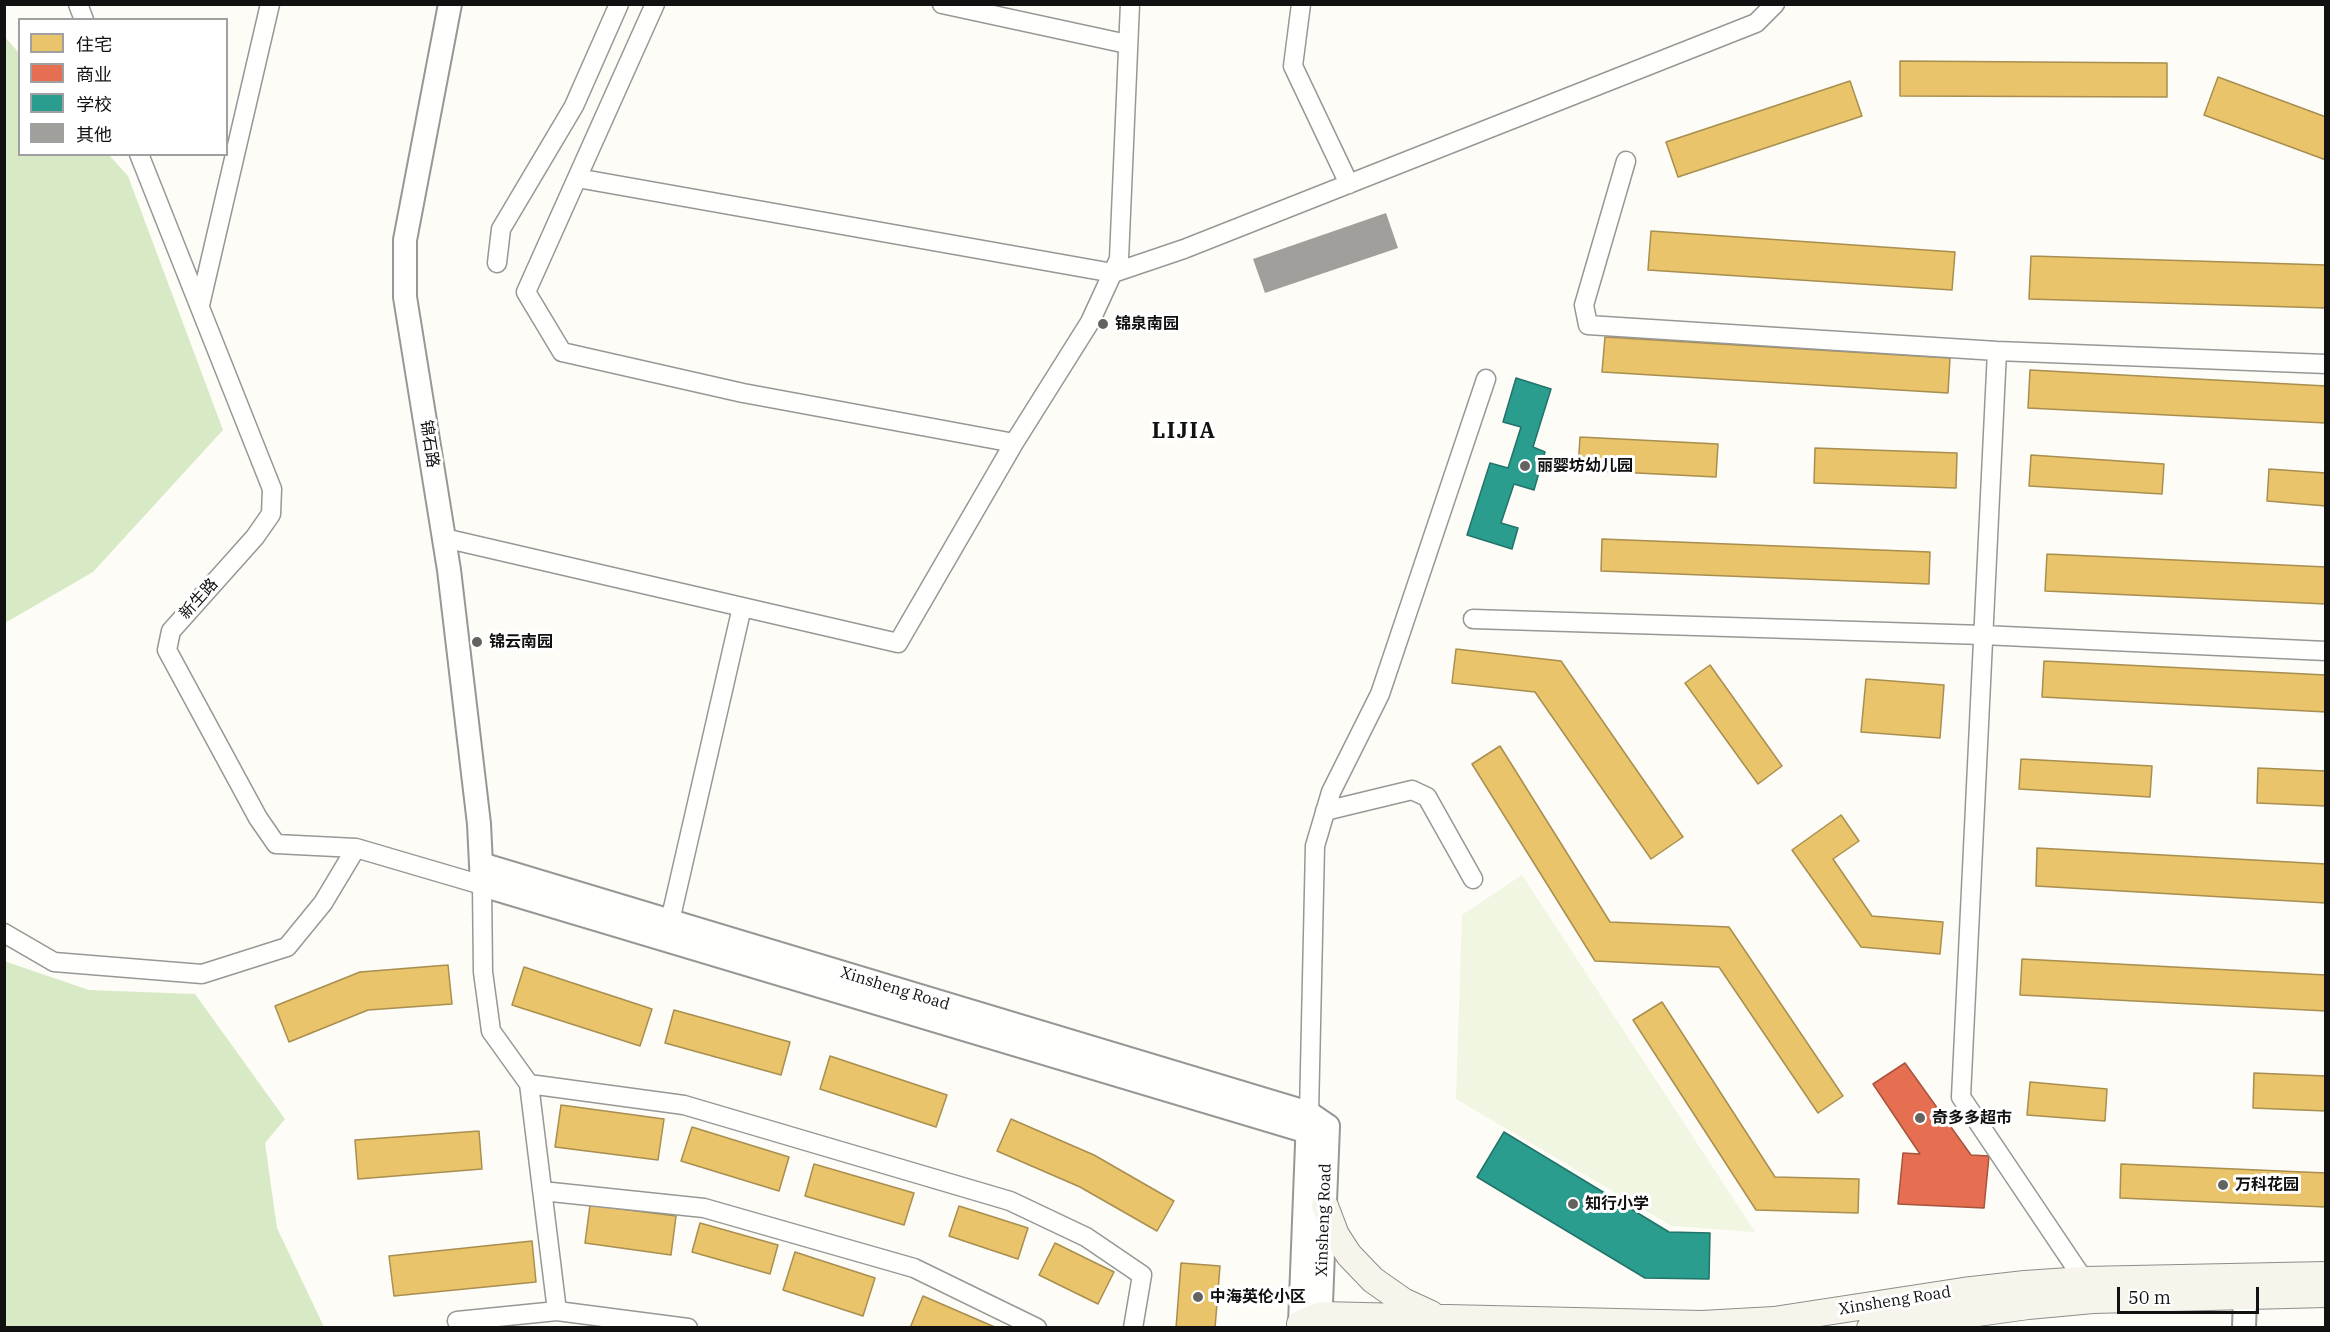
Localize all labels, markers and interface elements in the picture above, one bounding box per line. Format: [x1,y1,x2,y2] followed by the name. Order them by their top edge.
[18,18,228,156] legend
[76,33,112,56] text: 住宅
[76,63,112,86] text: 商业
[76,93,112,116] text: 学校
[76,123,112,146] text: 其他
[1115,314,1179,334] place label: 锦泉南园
[1096,317,1110,331] marker: 锦泉南园
[416,419,442,469] street label: 锦石路
[1152,419,1216,445] district label: LIJIA
[1537,456,1633,476] place label: 丽婴坊幼儿园
[1518,459,1532,473] marker: 丽婴坊幼儿园
[176,575,222,623] street label: 新生路
[489,632,553,652] place label: 锦云南园
[470,635,484,649] marker: 锦云南园
[838,963,952,1015] street label: Xinsheng Road
[1932,1108,2012,1128] place label: 奇多多超市
[1913,1111,1927,1125] marker: 奇多多超市
[1312,1163,1336,1277] street label: Xinsheng Road
[2235,1175,2299,1195] place label: 万科花园
[2216,1178,2230,1192] marker: 万科花园
[1585,1194,1649,1214] place label: 知行小学
[1566,1197,1580,1211] marker: 知行小学
[2120,1275,2262,1313] scale bar
[1838,1283,1952,1319] street label: Xinsheng Road
[2128,1286,2171,1309] text: 50 m
[1210,1287,1306,1307] place label: 中海英伦小区
[1191,1290,1205,1304] marker: 中海英伦小区

